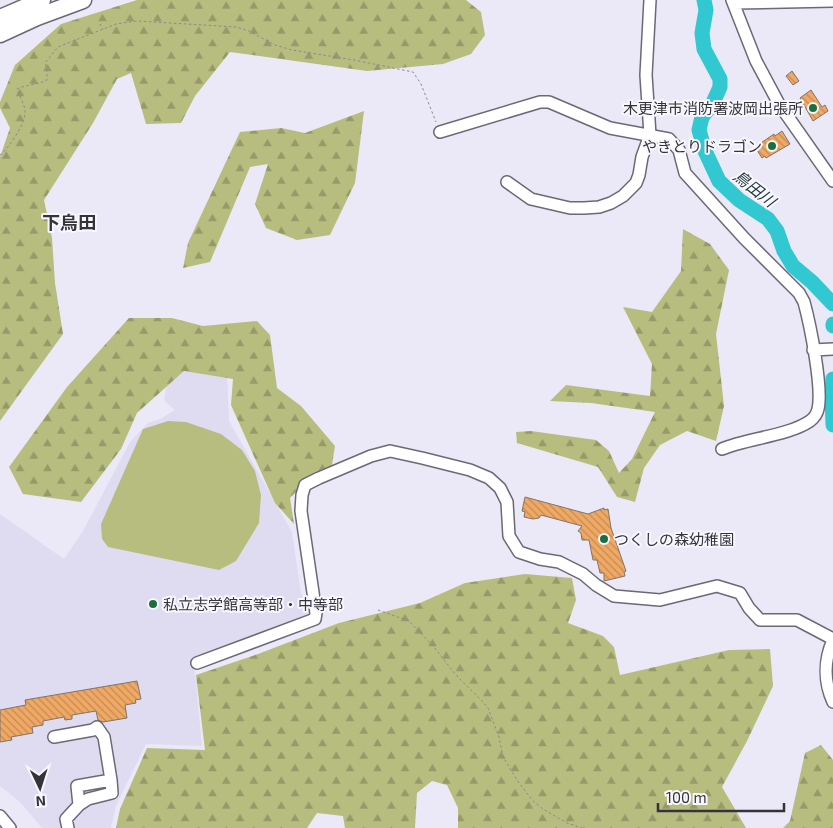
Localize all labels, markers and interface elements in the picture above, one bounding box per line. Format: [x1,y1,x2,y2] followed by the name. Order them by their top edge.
[623,99,803,117] place label: 木更津市消防署波岡出張所
[807,102,819,114] marker: 木更津市消防署波岡出張所
[642,137,762,155] place label: やきとりドラゴン
[766,140,778,152] marker: やきとりドラゴン
[730,166,781,211] water label: 鳥田川
[42,211,96,233] district label: 下烏田
[614,530,734,548] place label: つくしの森幼稚園
[598,533,610,545] marker: つくしの森幼稚園
[163,595,343,613] place label: 私立志学館高等部・中等部
[147,598,159,610] marker: 私立志学館高等部・中等部
[15,763,65,813] north arrow
[658,780,784,812] scale bar
[666,788,707,806] text: 100 m
[35,793,47,810] text: N

